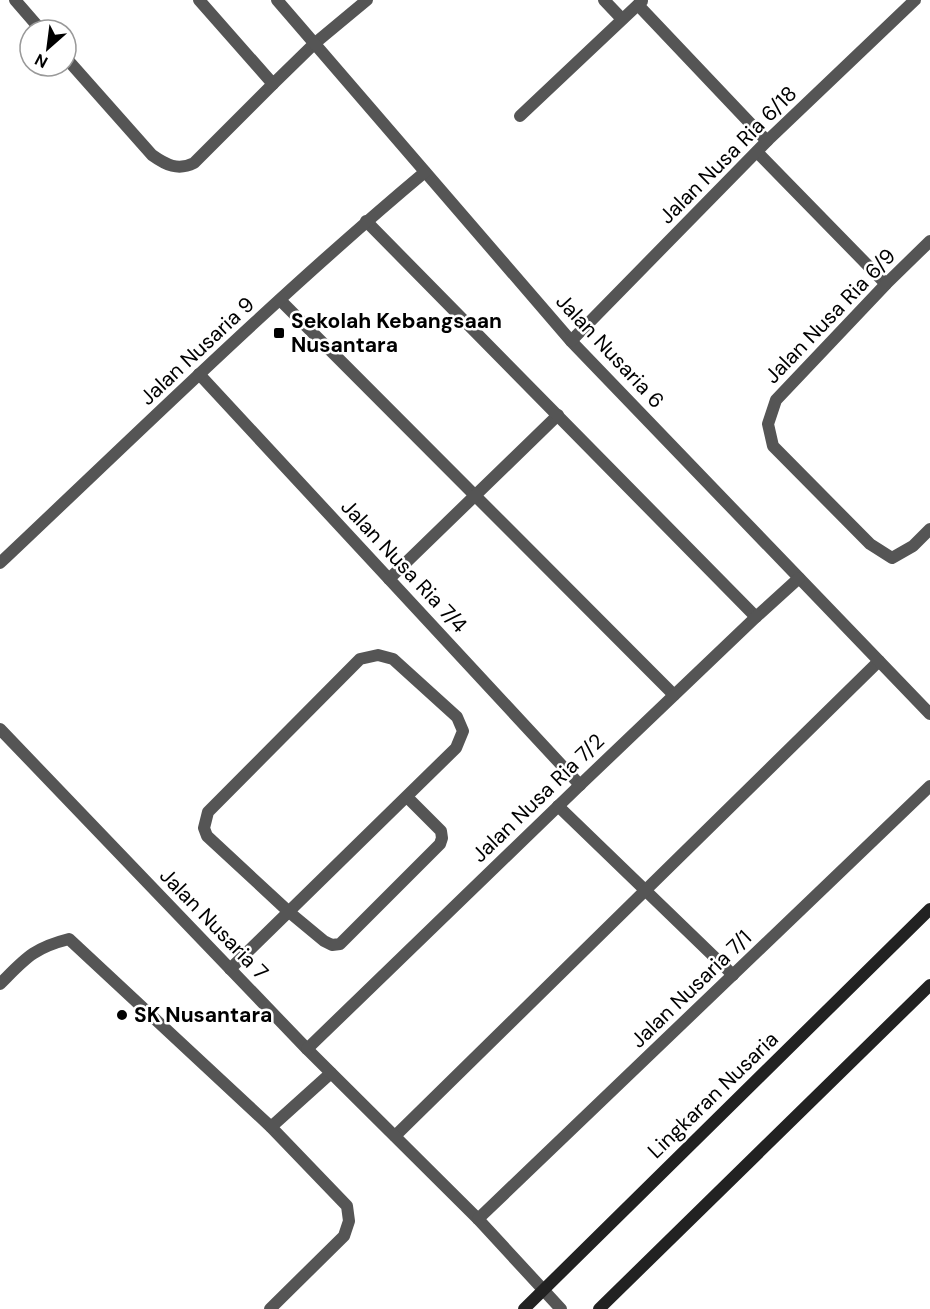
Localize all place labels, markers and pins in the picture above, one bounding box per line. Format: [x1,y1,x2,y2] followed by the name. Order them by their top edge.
[291,307,502,359] place label: Sekolah Kebangsaan Nusantara
[272,326,286,340] marker: Sekolah Kebangsaan Nusantara
[134,1001,272,1029] place label: SK Nusantara
[115,1008,129,1022] marker: SK Nusantara

